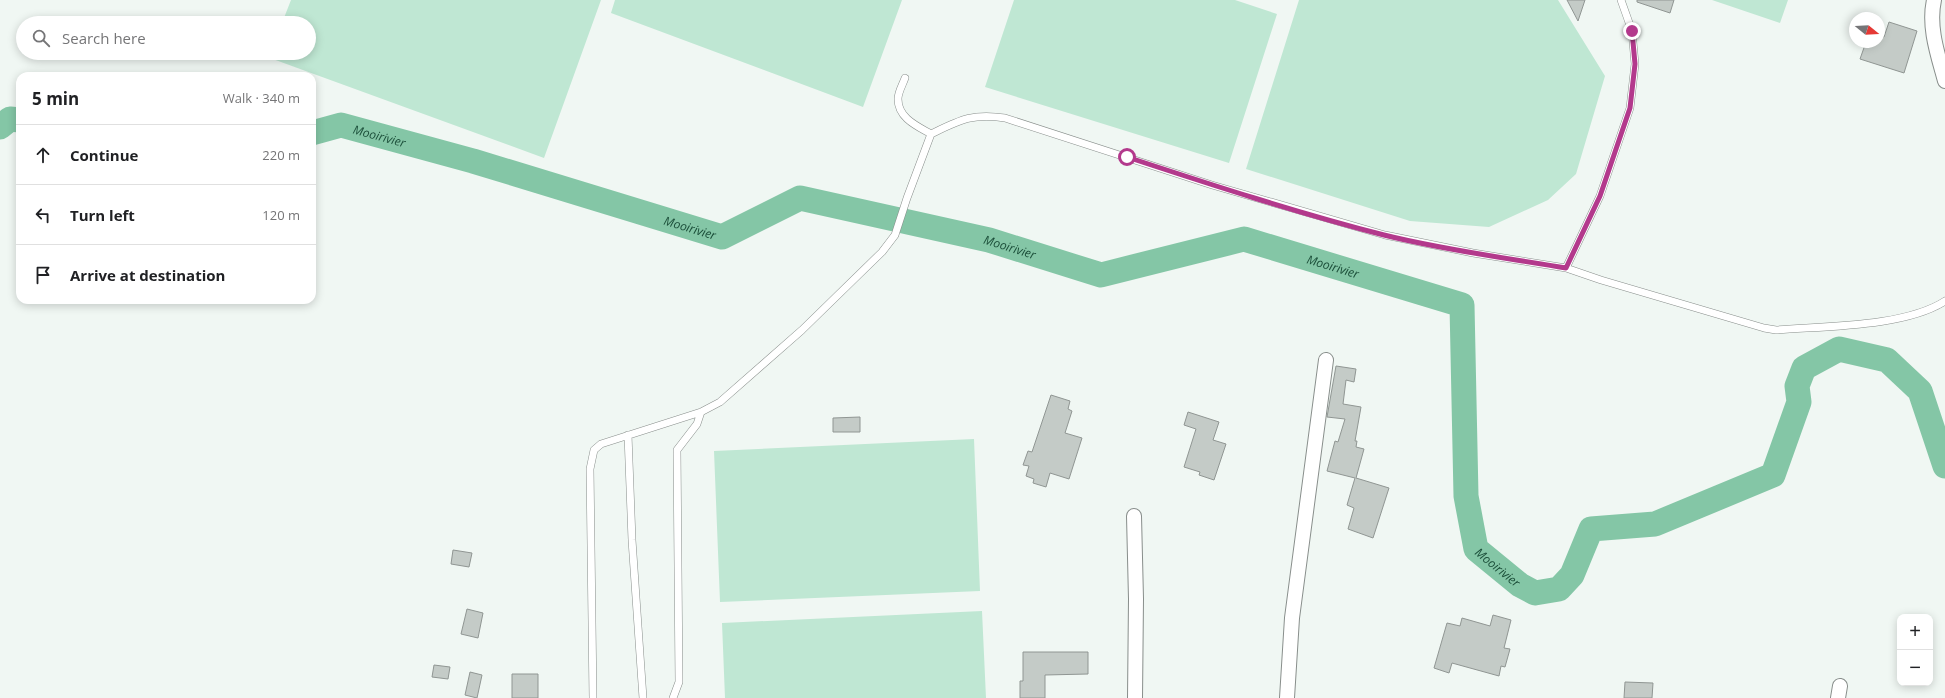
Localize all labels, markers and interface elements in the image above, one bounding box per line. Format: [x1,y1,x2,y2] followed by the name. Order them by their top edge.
[1849,12,1885,48] north arrow
[16,16,316,60] search box
[1623,22,1641,40] route end
[30,27,52,49] icon: search
[62,28,146,48] text: Search here
[32,87,79,110] text: 5 min
[223,89,300,107] text: Walk · 340 m
[351,120,409,151] water label: Mooirivier
[32,144,54,166] icon: ahead
[70,145,138,165] text: Continue
[262,146,300,164] text: 220 m
[1118,148,1136,166] route start
[32,204,54,226] icon: left
[70,205,135,225] text: Turn left
[262,206,300,224] text: 120 m
[662,211,720,244] water label: Mooirivier
[982,230,1039,263] water label: Mooirivier
[1305,250,1362,282] water label: Mooirivier
[32,264,54,286] icon: arrive
[70,265,225,285] text: Arrive at destination
[1472,543,1525,591] water label: Mooirivier
[1897,614,1933,686] map controls
[1897,614,1933,650] button: +
[1897,650,1933,686] button: −

